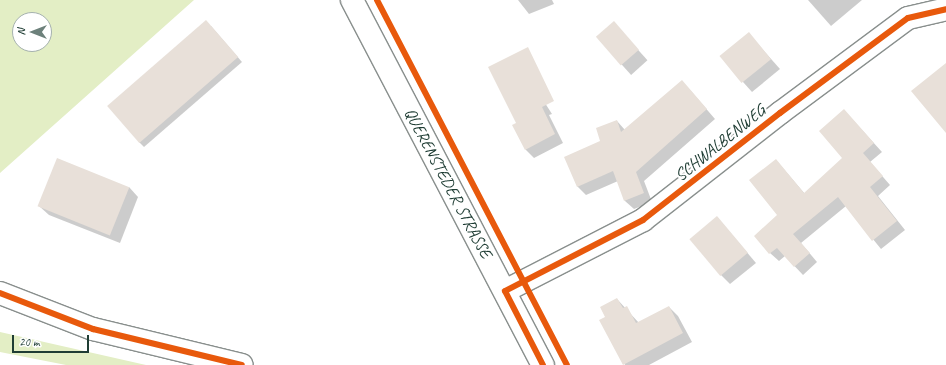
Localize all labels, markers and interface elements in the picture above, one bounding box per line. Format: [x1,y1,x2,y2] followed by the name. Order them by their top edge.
[12,12,52,52] north arrow
[14,29,28,35] text: N
[671,100,769,186] street label: SCHWALBENWEG
[400,104,496,262] street label: QUERENSTEDER STRASSE
[14,327,91,353] scale bar
[19,334,39,350] text: 20 m

